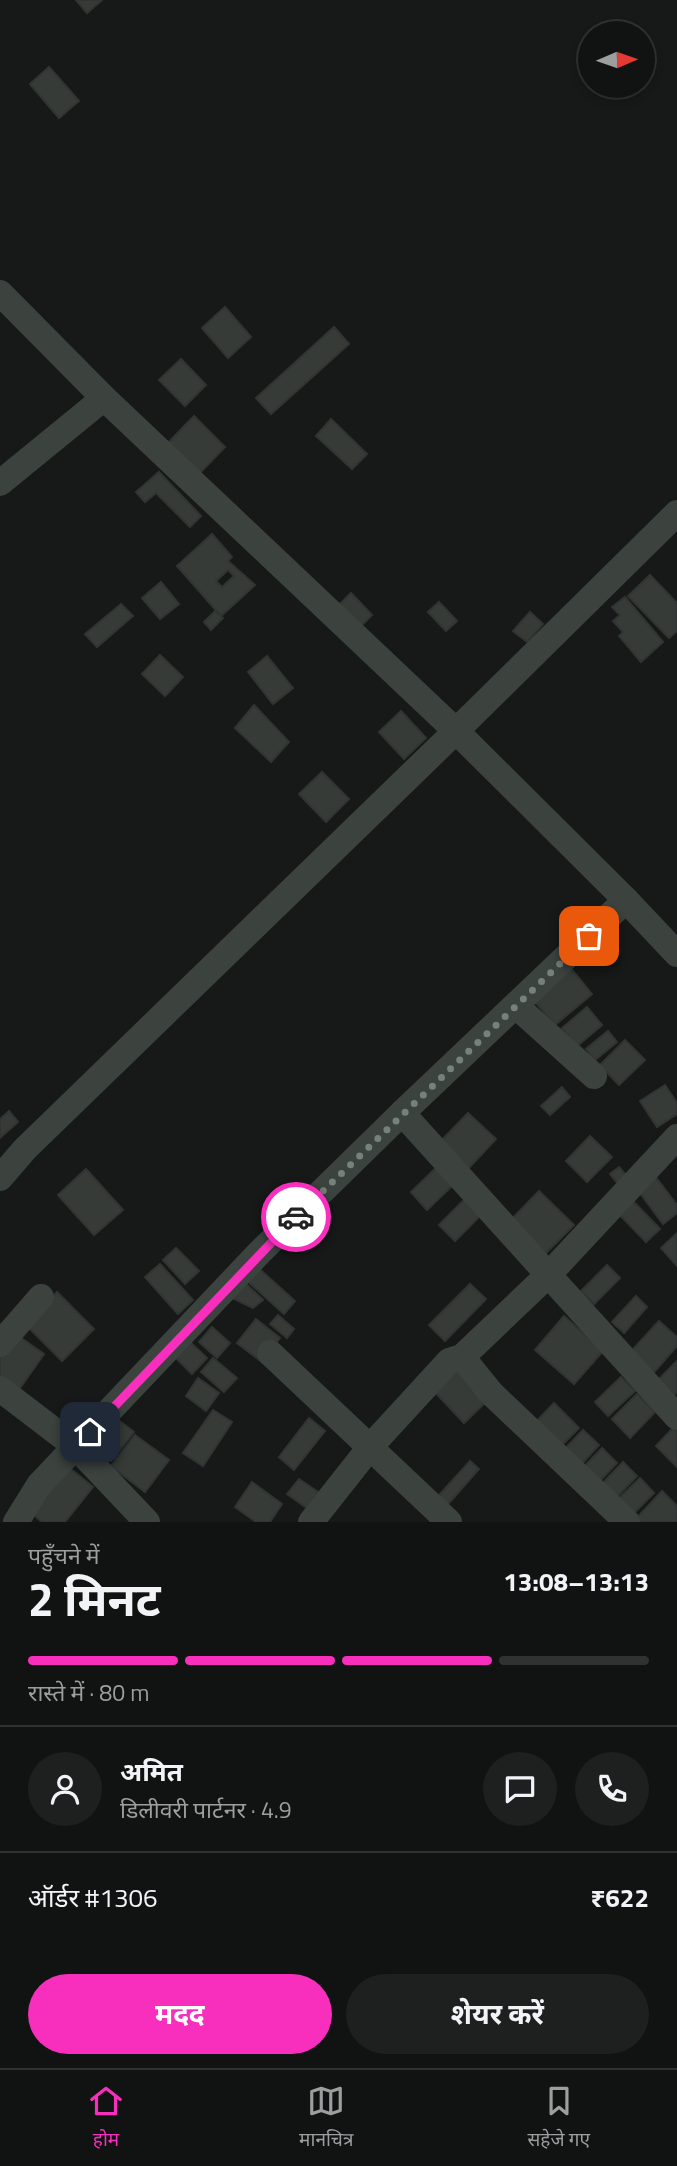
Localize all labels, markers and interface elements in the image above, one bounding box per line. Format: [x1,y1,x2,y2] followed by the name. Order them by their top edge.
[578,21,654,98] north arrow
[578,21,655,98] map controls
[559,906,619,966] pin
[570,917,608,955] icon: bag
[261,1182,331,1252] courier
[277,1198,315,1236] icon: car
[60,1402,120,1462] pin
[71,1413,109,1451] icon: home
[28,1538,99,1573] text: पहुँचने में
[503,1562,649,1601] text: 13:08–13:13
[28,1564,160,1634] text: 2 मिनट
[28,1675,149,1710] text: रास्ते में · 80 m
[28,1752,102,1826] button: person
[120,1752,183,1791] text: अमित
[483,1752,557,1826] button: chat
[575,1752,649,1826] button: phone
[120,1792,292,1827] text: डिलीवरी पार्टनर · 4.9
[28,1878,158,1917] text: ऑर्डर #1306
[590,1878,649,1917] text: ₹622
[28,1974,332,2054] button: मदद
[346,1974,649,2054] button: शेयर करें
[87,2082,125,2154] tab: होम
[299,2082,353,2154] tab: मानचित्र
[528,2082,590,2154] tab: सहेजे गए

